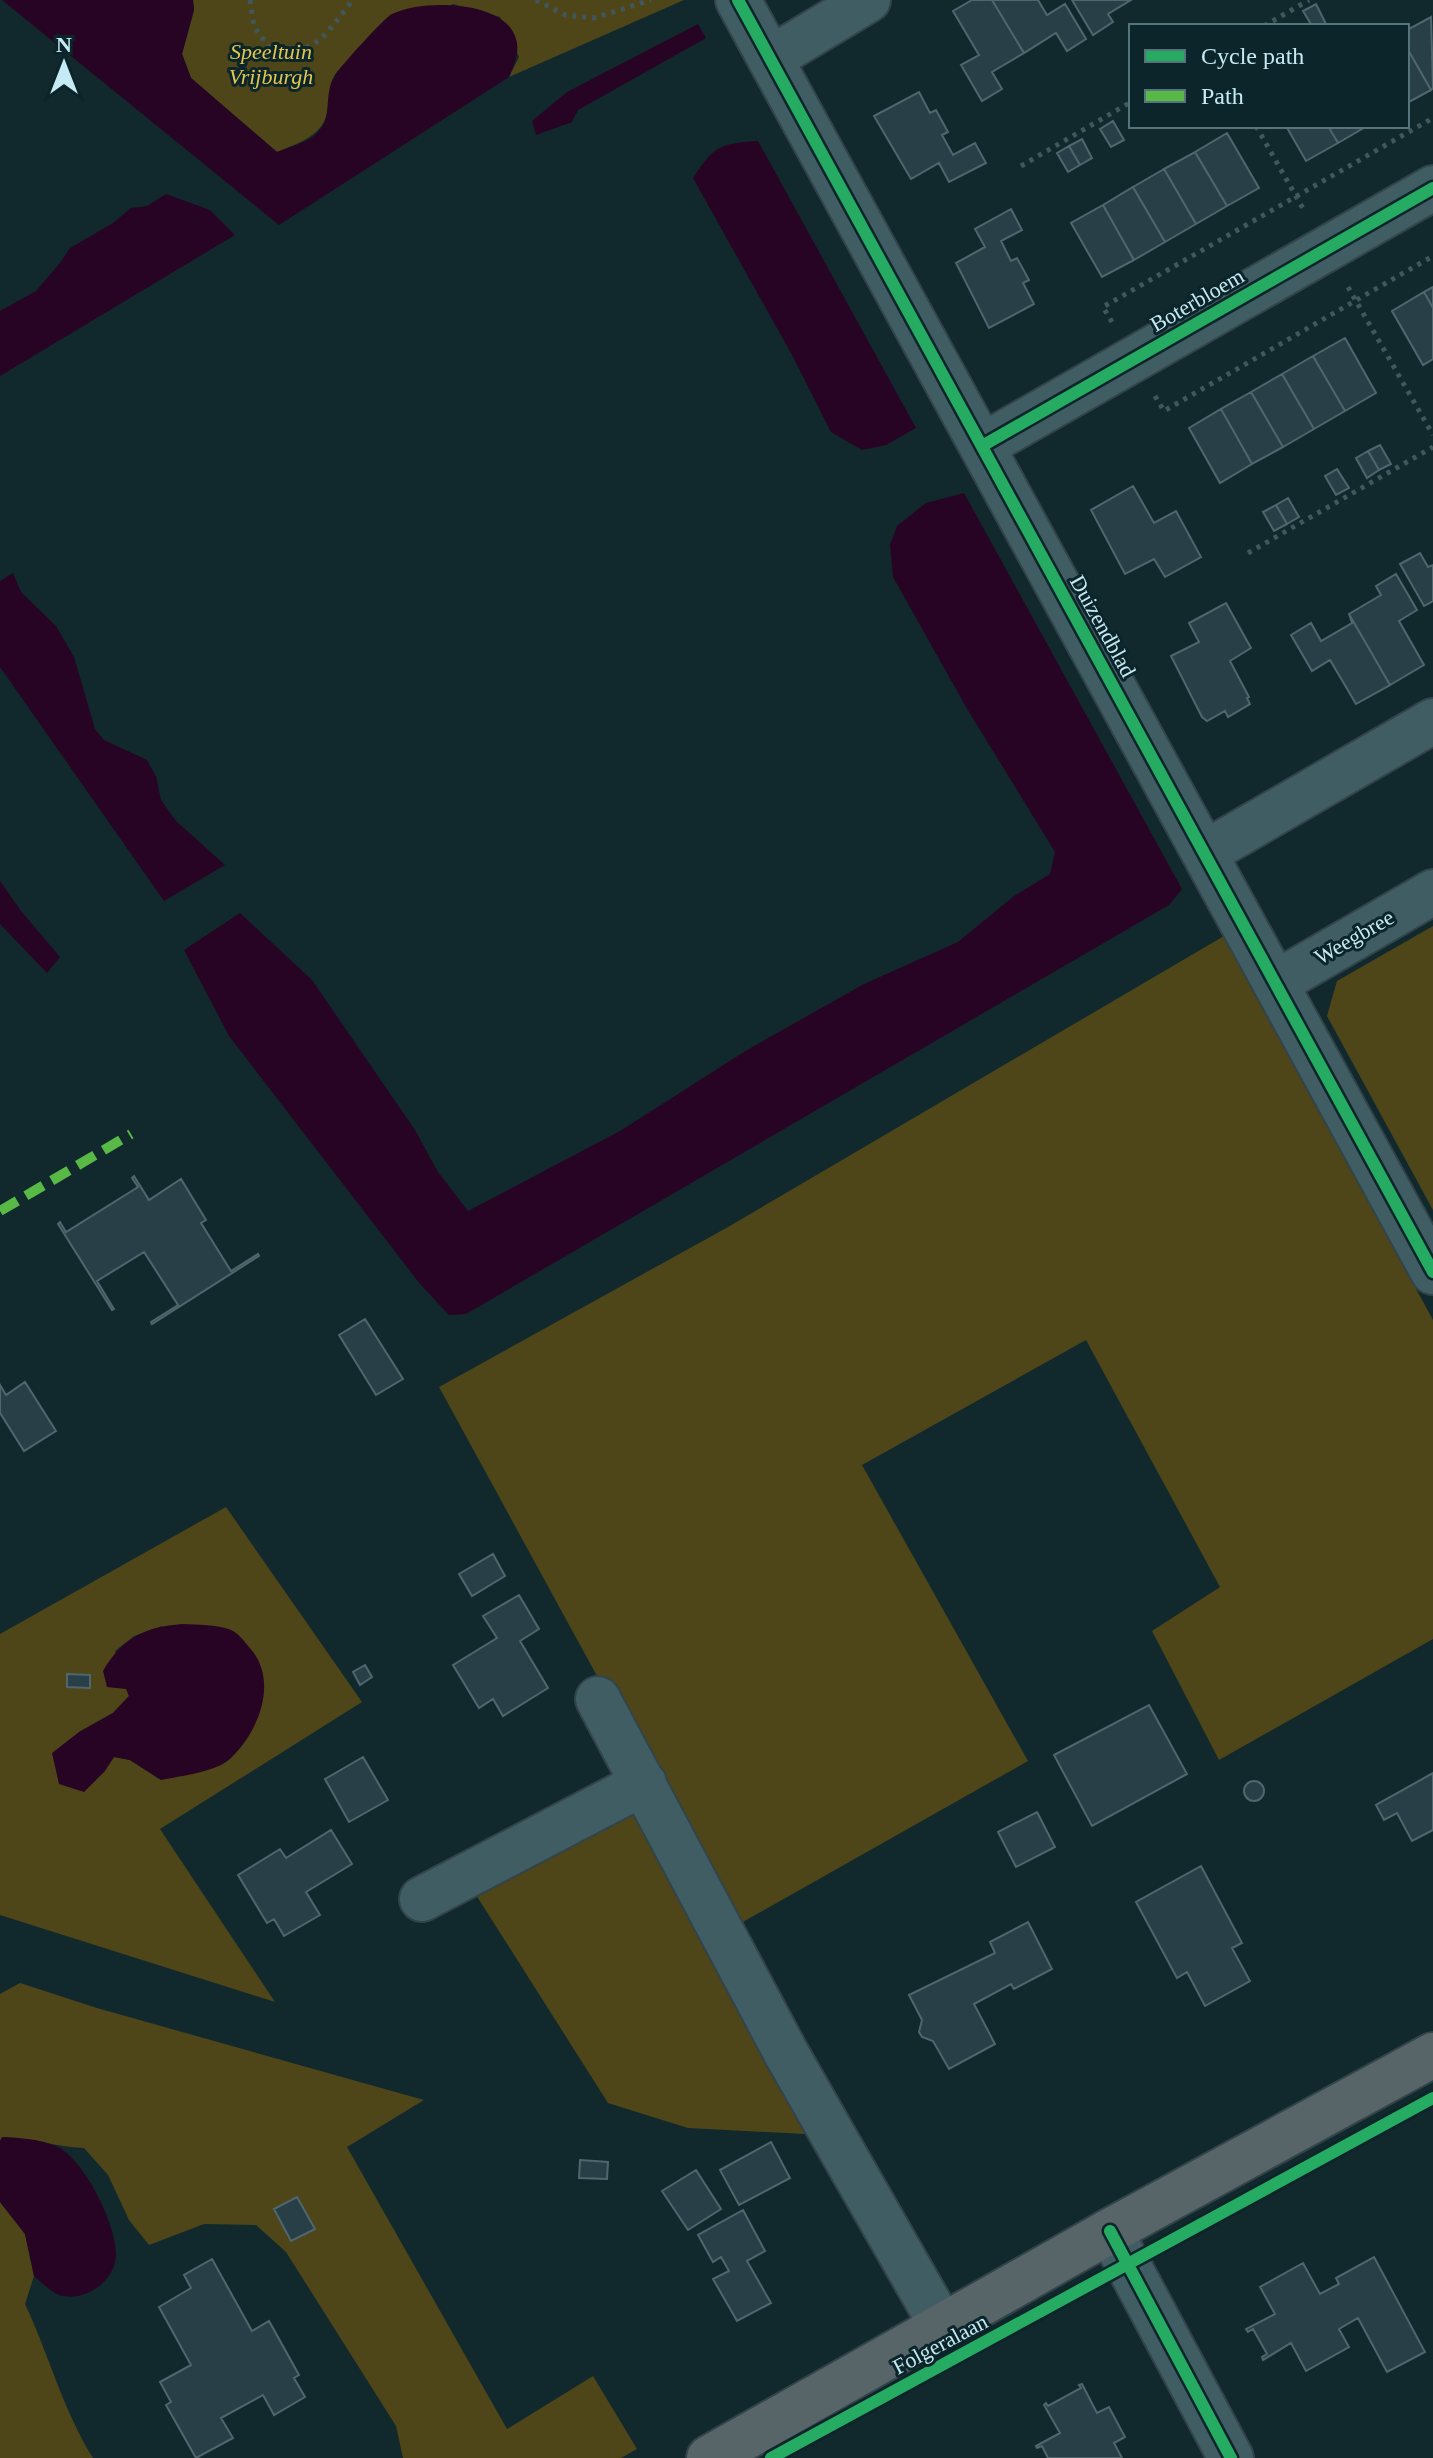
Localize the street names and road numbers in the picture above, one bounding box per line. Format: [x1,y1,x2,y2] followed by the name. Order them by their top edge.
[1146,263,1248,337] street label: Boterbloem
[1065,571,1141,681] street label: Duizendblad
[1310,904,1398,970] street label: Weegbree
[888,2309,992,2379] street label: Folgeralaan

